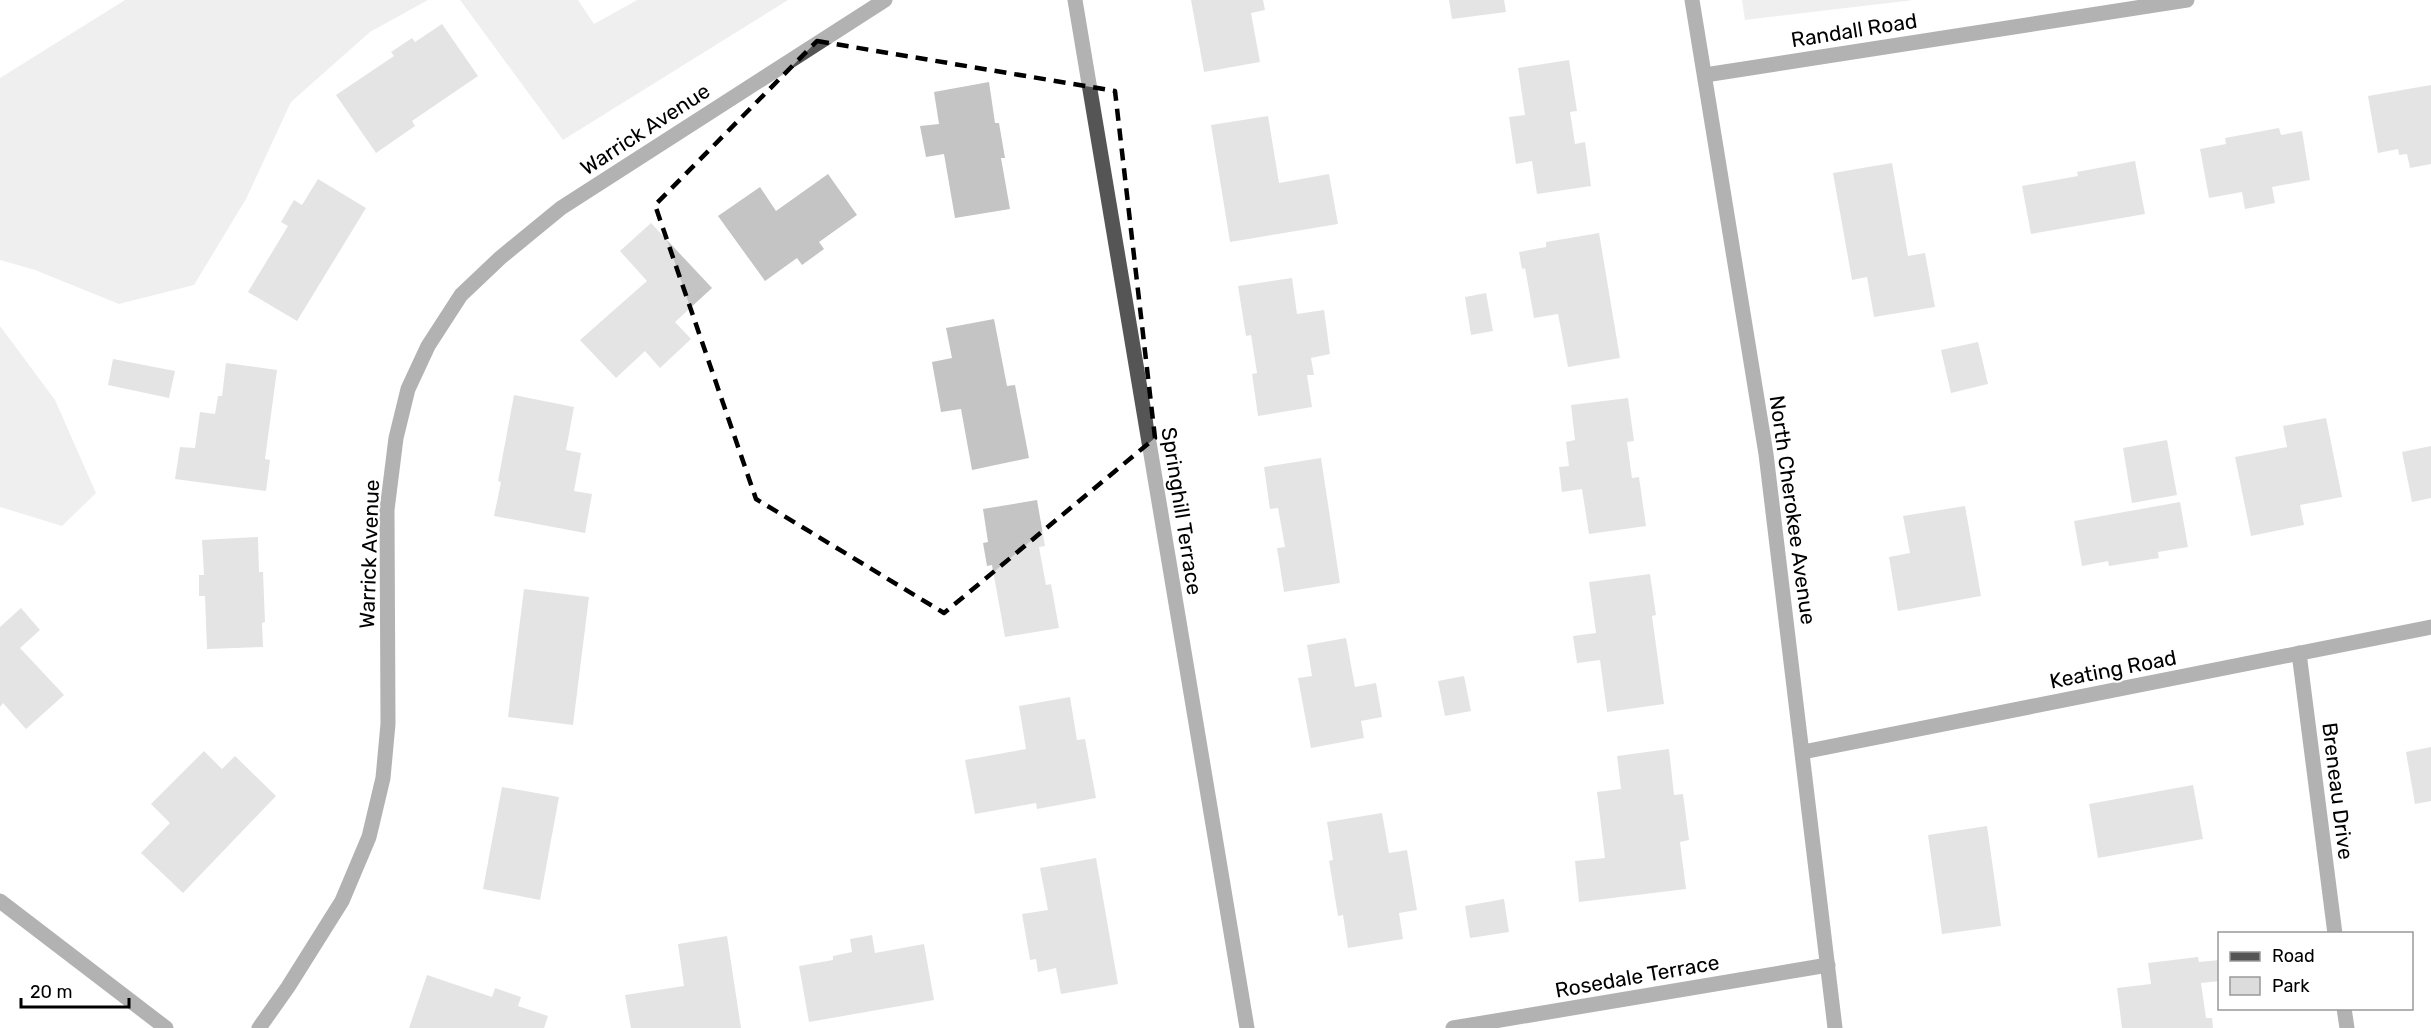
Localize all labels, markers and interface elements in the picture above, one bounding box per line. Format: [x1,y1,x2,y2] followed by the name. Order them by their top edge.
[1789,8,1919,52] street label: Randall Road
[576,78,714,180] street label: Warrick Avenue
[1765,394,1821,626] street label: North Cherokee Avenue
[1156,425,1208,597] street label: Springhill Terrace
[354,479,384,629] street label: Warrick Avenue
[2047,644,2179,694] street label: Keating Road
[2317,721,2359,861] street label: Breneau Drive
[2218,932,2413,1010] legend
[2272,945,2315,967] text: Road
[1553,949,1721,1003] street label: Rosedale Terrace
[21,971,129,1009] scale bar
[2272,975,2310,997] text: Park
[30,981,72,1003] text: 20 m

